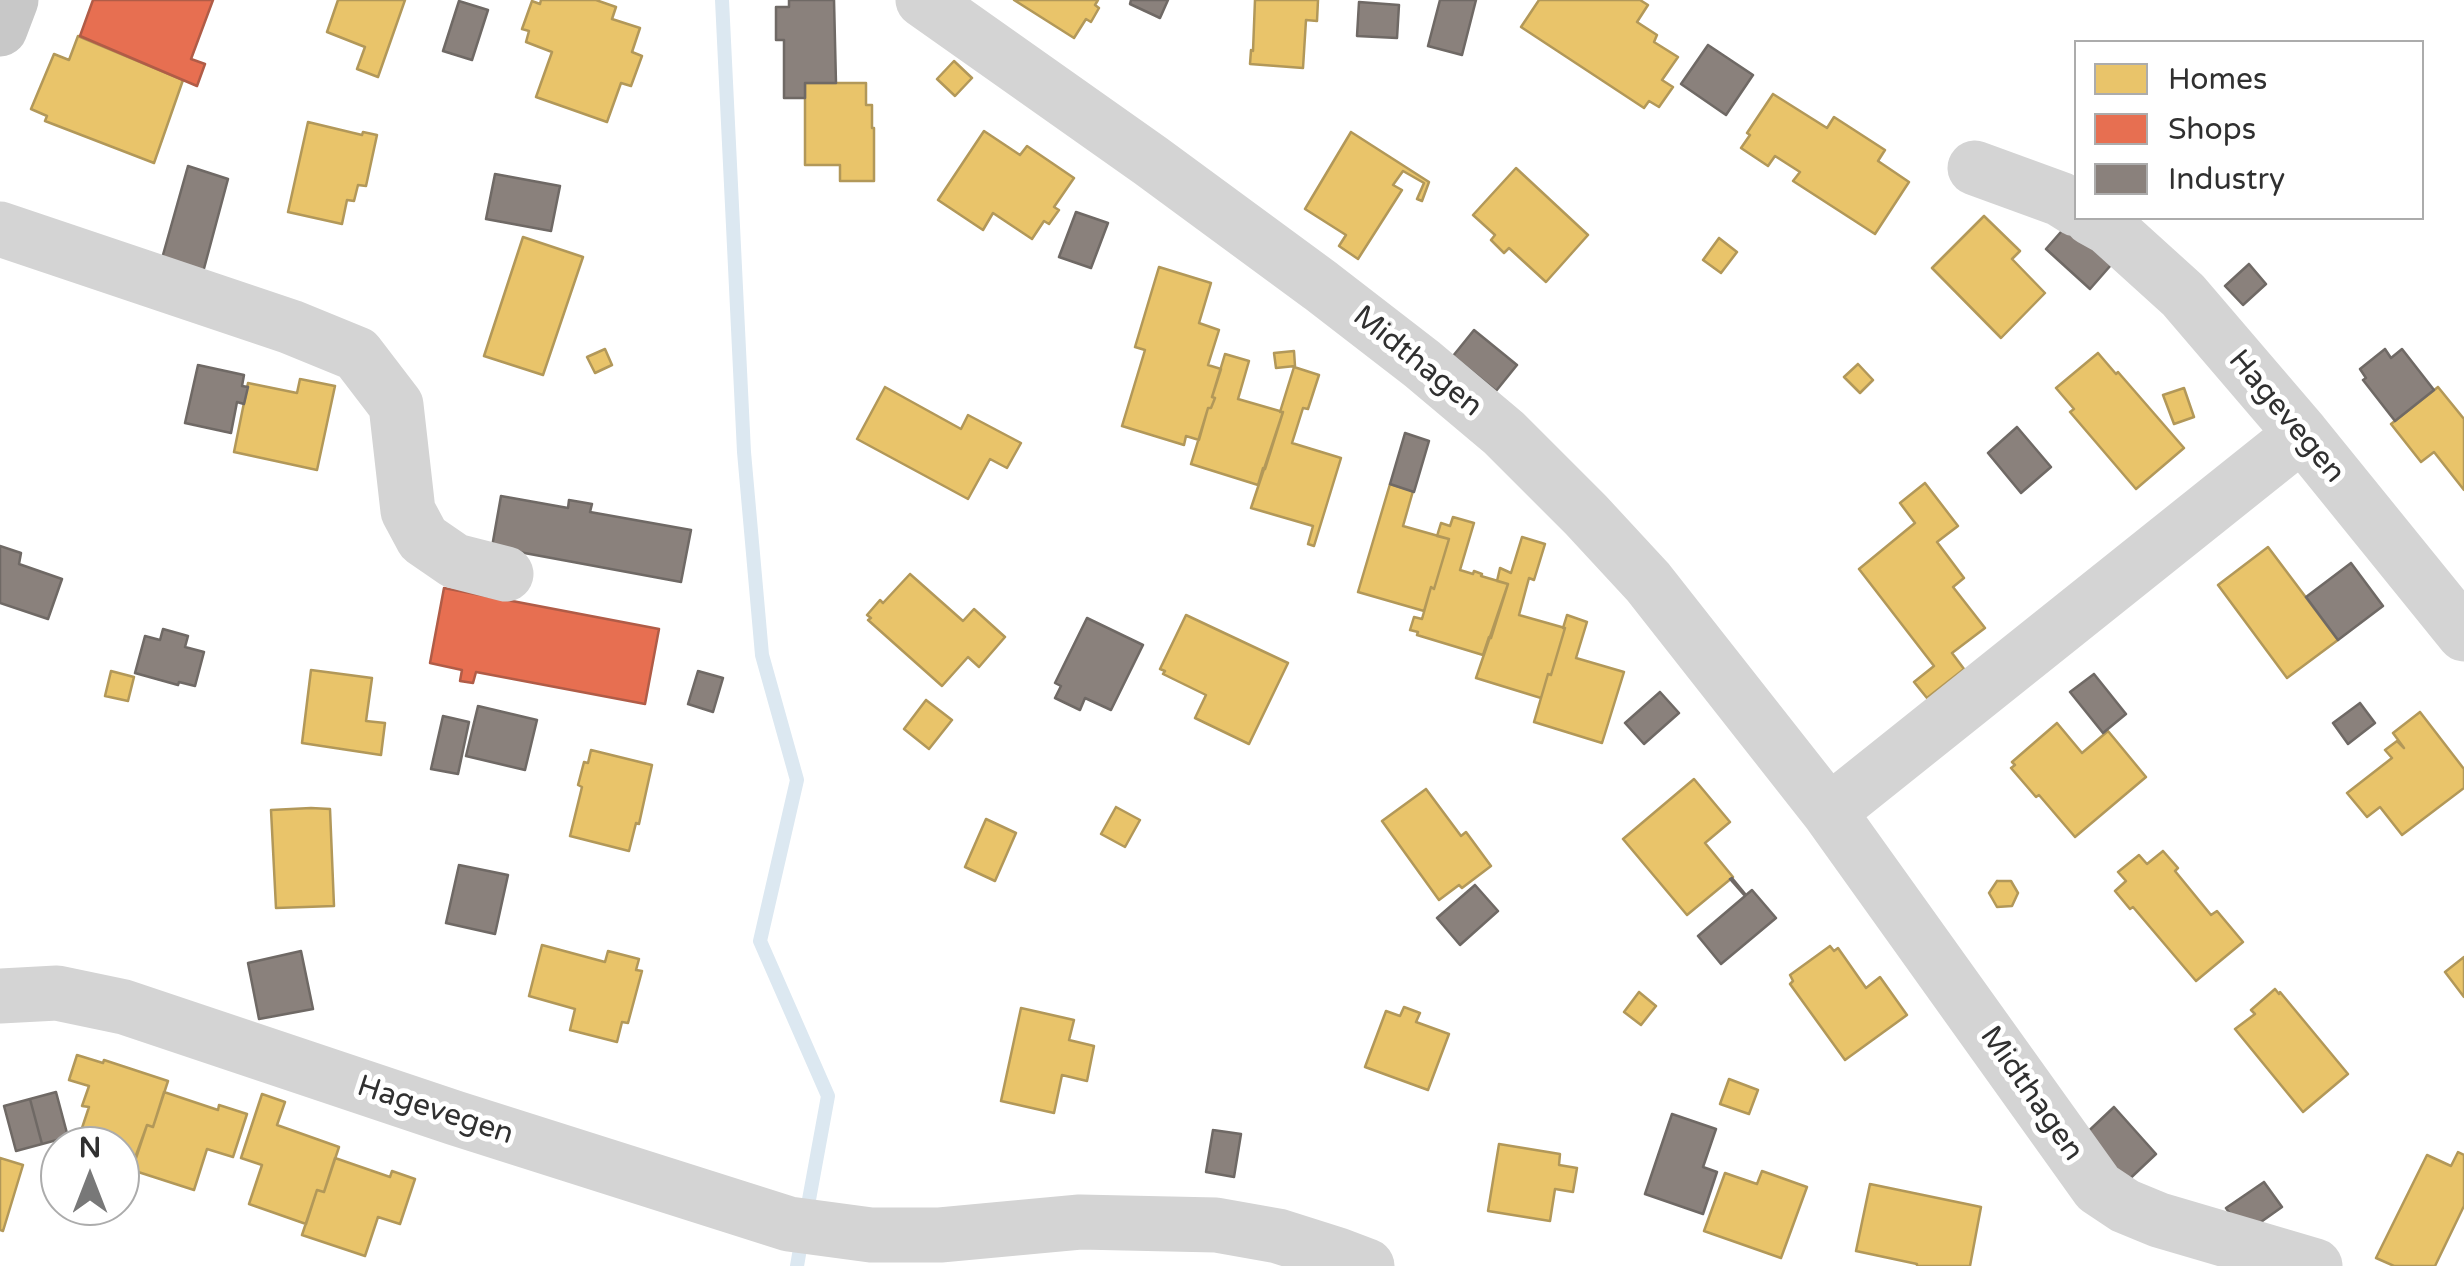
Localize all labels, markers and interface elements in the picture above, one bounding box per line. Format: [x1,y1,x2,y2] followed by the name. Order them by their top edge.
[2074,40,2424,220] legend
[2168,61,2267,98] text: Homes
[2168,111,2256,148] text: Shops
[2168,161,2285,198] text: Industry
[1345,299,1489,425] street label: Midthagen
[2220,343,2352,491] street label: Hagevegen
[1972,1020,2090,1168] street label: Midthagen
[352,1069,518,1153] street label: Hagevegen
[40,1126,140,1226] north arrow
[79,1131,101,1165] text: N

